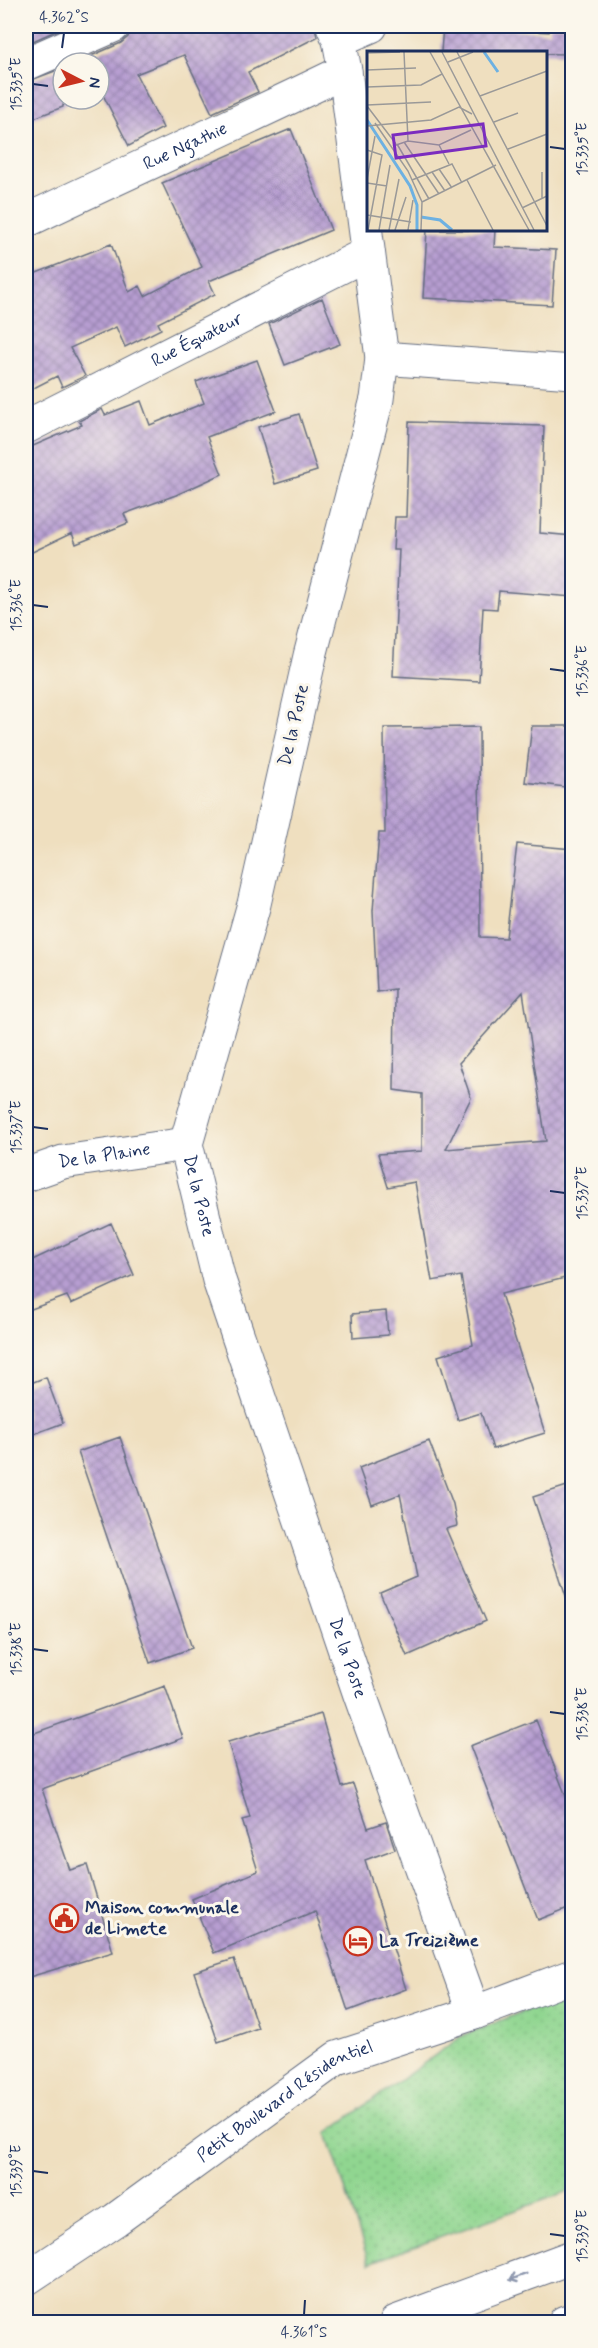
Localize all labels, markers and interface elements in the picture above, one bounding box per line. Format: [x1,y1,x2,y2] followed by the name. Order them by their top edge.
[39,8,89,28] text: 4.362°S
[51,51,111,111] north arrow
[367,51,547,231] inset map
[7,57,27,111] text: 15.335°E
[83,76,105,89] text: N
[139,117,231,176] street label: Rue Ngathie
[573,122,593,176] text: 15.335°E
[147,306,247,373] street label: Rue Équateur
[7,579,27,631] text: 15.336°E
[573,645,593,697] text: 15.336°E
[273,682,315,768] street label: De la Poste
[7,1100,27,1154] text: 15.337°E
[57,1137,152,1175] street label: De la Plaine
[177,1152,220,1239] street label: De la Poste
[573,1166,593,1220] text: 15.337°E
[323,1615,372,1702] street label: De la Poste
[7,1622,27,1676] text: 15.338°E
[573,1687,593,1741] text: 15.338°E
[85,1896,239,1941] place label: Maison communale de Limete
[48,1902,80,1934] public building icon: Maison communale de Limete
[342,1925,374,1957] hotel icon: La Treizième
[379,1929,479,1953] place label: La Treizième
[192,2035,376,2168] street label: Petit Boulevard Résidentiel
[7,2144,27,2198] text: 15.339°E
[573,2209,593,2263] text: 15.339°E
[509,2273,528,2284] one-way arrow
[281,2323,327,2343] text: 4.361°S

